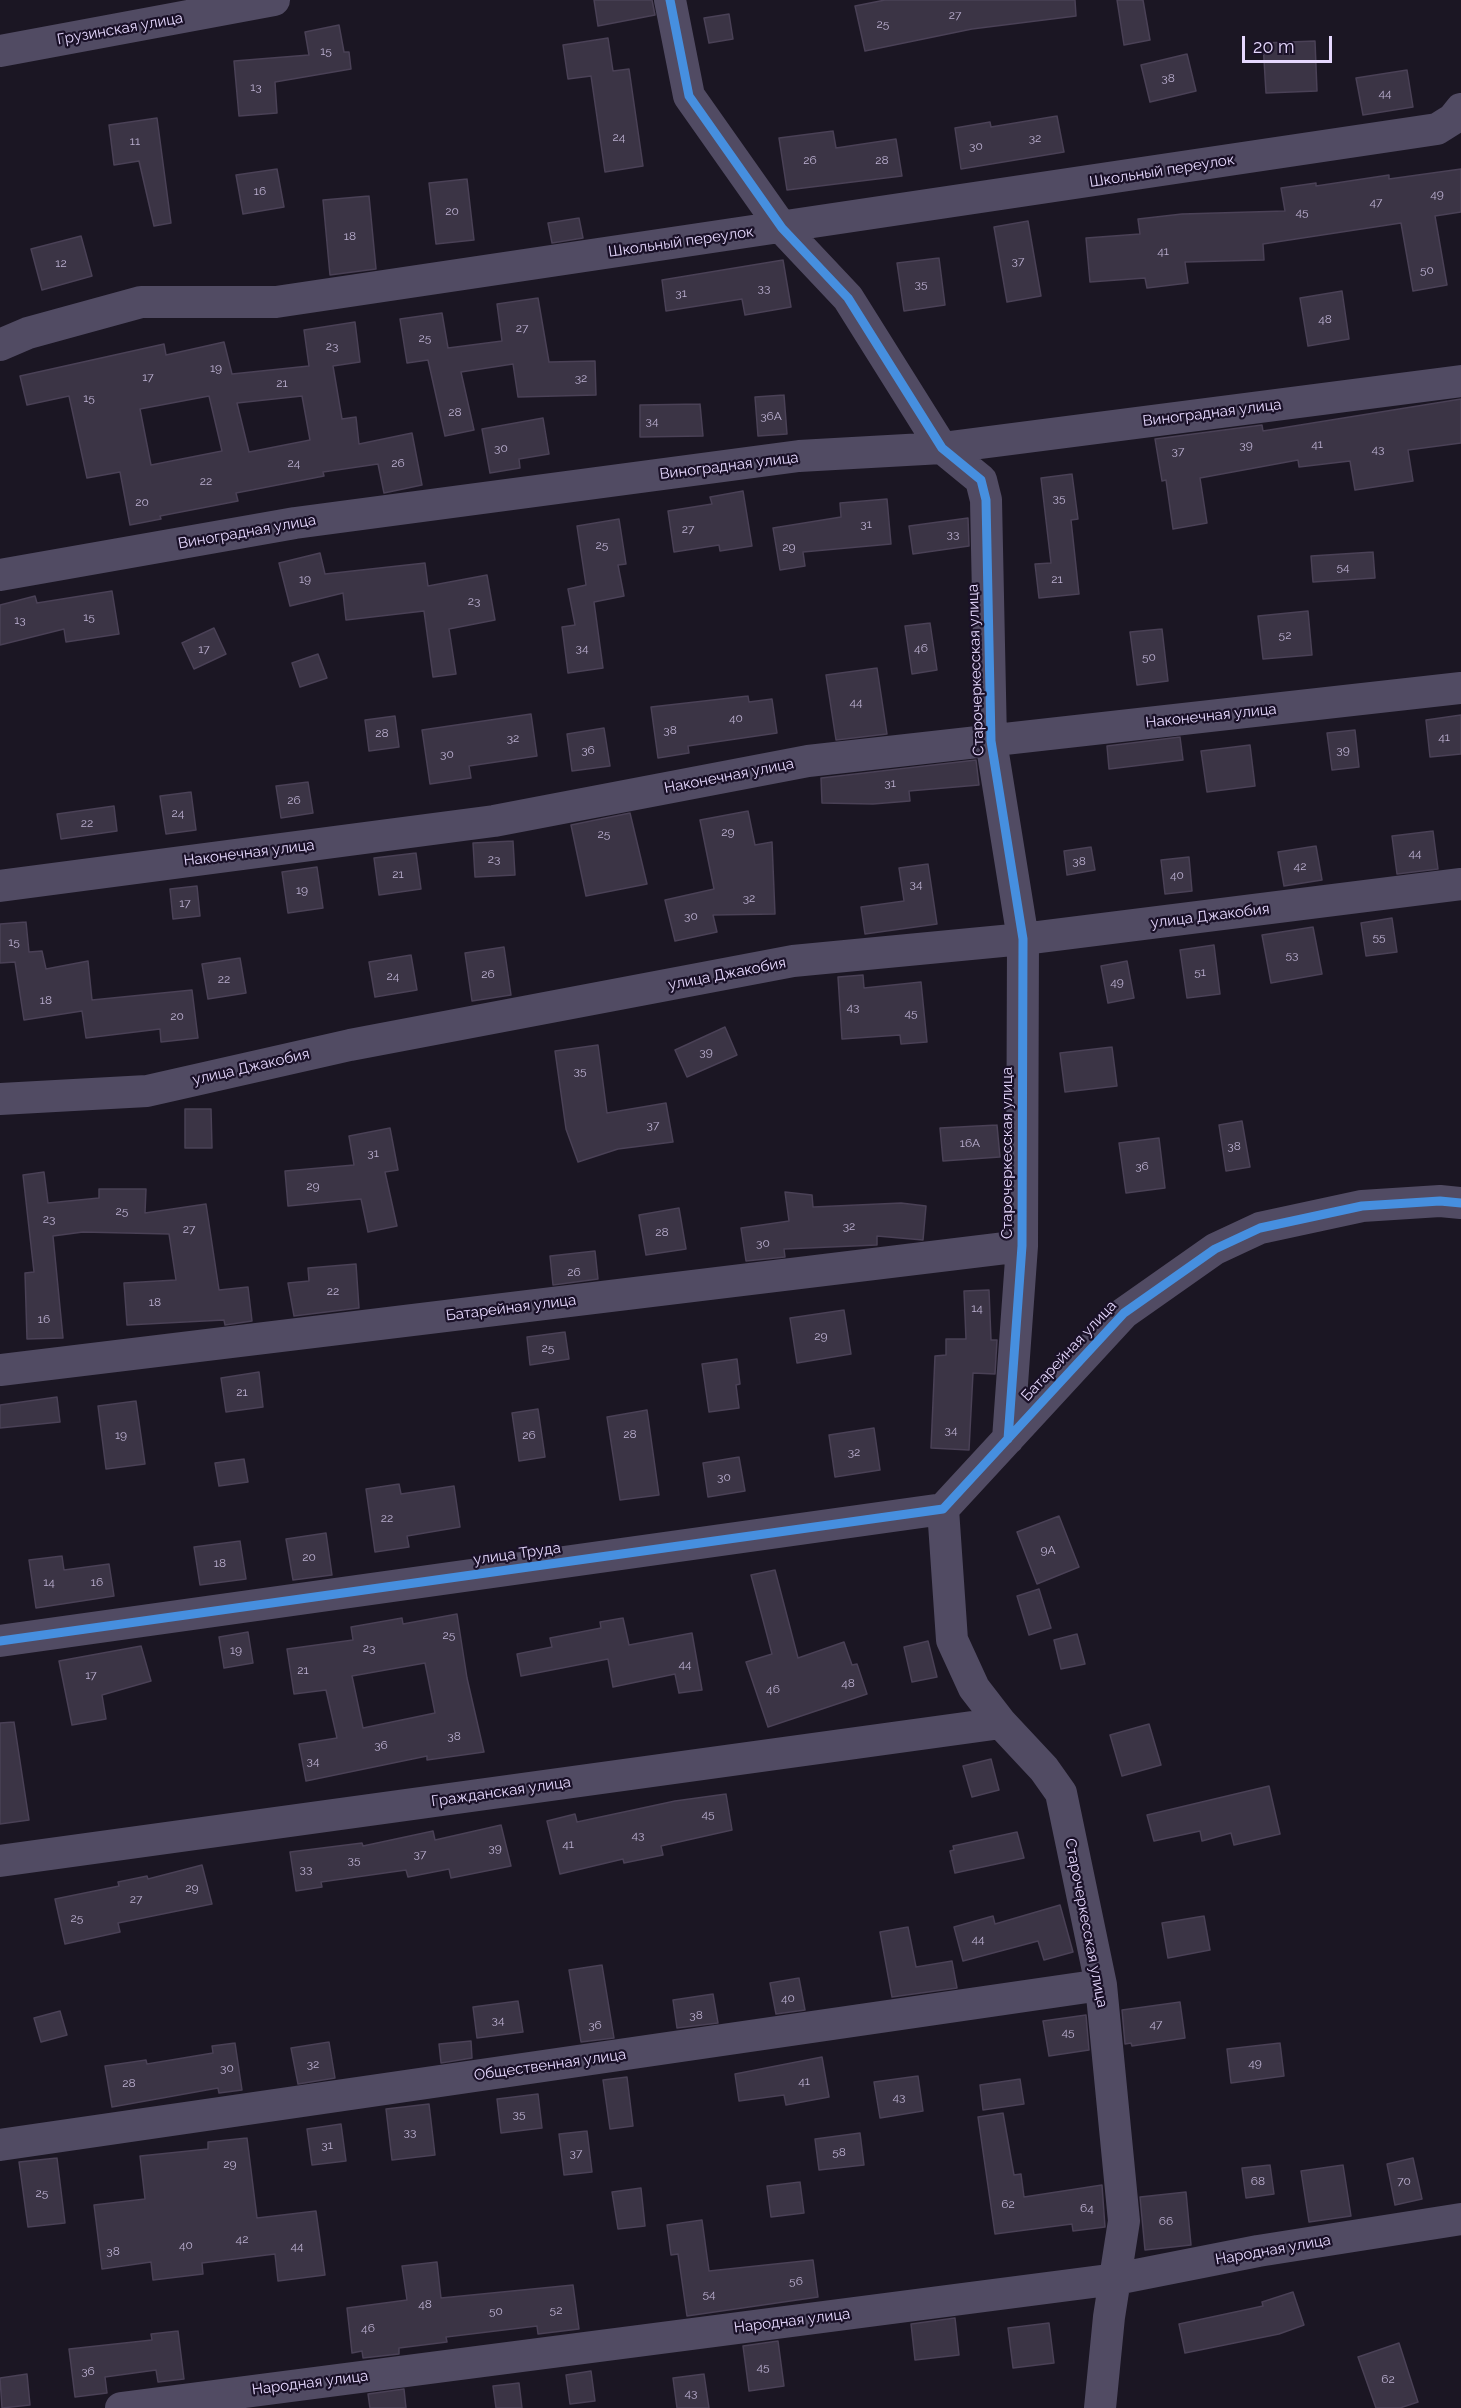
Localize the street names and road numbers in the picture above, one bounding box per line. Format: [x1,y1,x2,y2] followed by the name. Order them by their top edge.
[56,9,184,49] street label: Грузинская улица
[1088,151,1236,191] street label: Школьный переулок
[607,223,755,261] street label: Школьный переулок
[1142,396,1282,430] street label: Виноградная улица
[659,449,799,483] street label: Виноградная улица
[177,511,317,553] street label: Виноградная улица
[964,584,988,756] street label: Старочеркесская улица
[1145,700,1277,732] street label: Наконечная улица
[663,755,795,797] street label: Наконечная улица
[183,836,315,870] street label: Наконечная улица
[1150,900,1270,932] street label: улица Джакобия
[667,954,787,994] street label: улица Джакобия
[191,1045,311,1089] street label: улица Джакобия
[998,1067,1016,1239] street label: Старочеркесская улица
[445,1291,577,1325] street label: Батарейная улица
[1018,1297,1120,1405] street label: Батарейная улица
[472,1539,562,1569] street label: улица Труда
[430,1773,572,1811] street label: Гражданская улица
[1061,1837,1111,2009] street label: Старочеркесская улица
[473,2045,627,2085] street label: Общественная улица
[1214,2231,1332,2269] street label: Народная улица
[733,2305,851,2337] street label: Народная улица
[251,2367,369,2399] street label: Народная улица

